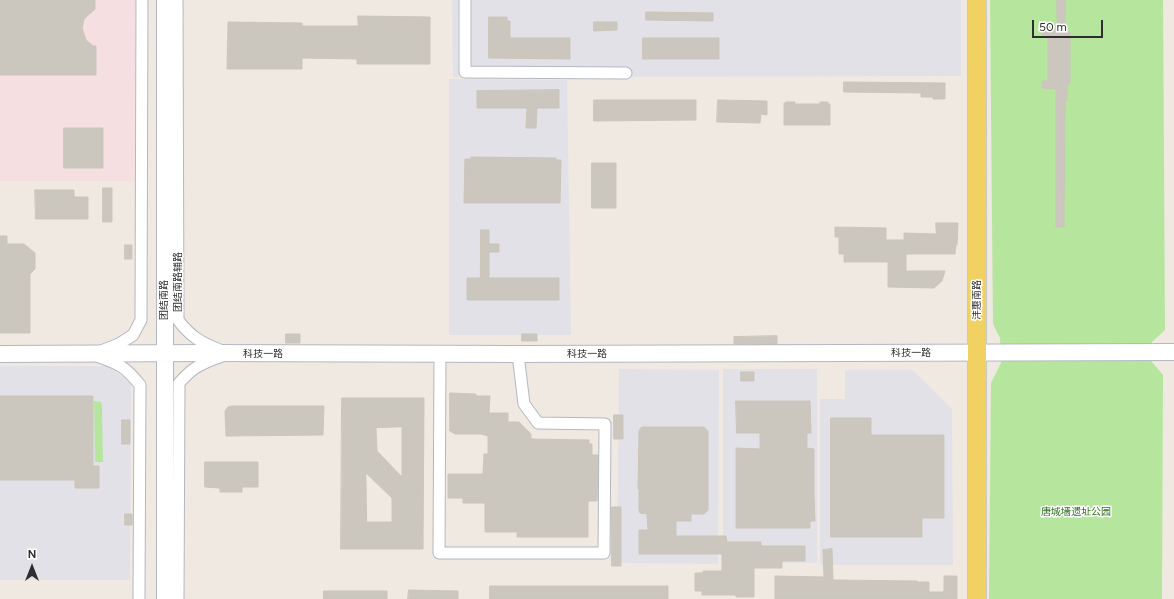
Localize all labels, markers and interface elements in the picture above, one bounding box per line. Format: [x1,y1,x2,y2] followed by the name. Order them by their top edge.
[1034,12,1105,38] scale bar
[1039,20,1067,34] text: 50 m
[172,252,184,312] street label: 团结南路辅路
[158,280,170,320] street label: 团结南路
[971,280,983,320] street label: 沣惠南路
[891,347,931,359] street label: 科技一路
[243,348,283,360] street label: 科技一路
[567,348,607,360] street label: 科技一路
[1041,506,1111,518] park label: 唐城墙遗址公园
[12,547,52,587] north arrow
[28,548,36,561] text: N

